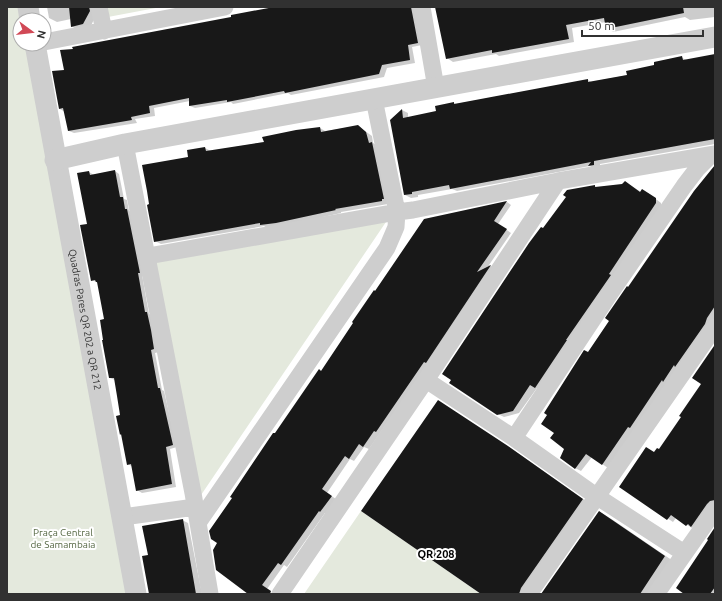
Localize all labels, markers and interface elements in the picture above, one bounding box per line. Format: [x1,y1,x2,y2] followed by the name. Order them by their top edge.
[12,12,52,52] north arrow
[582,12,703,38] scale bar
[588,19,615,32] text: 50 m
[35,29,49,40] text: N
[67,248,104,391] street label: Quadras Pares QR 202 a QR 212
[30,527,96,550] park label: Praça Central de Samambaia
[417,548,455,560] district label: QR 208

